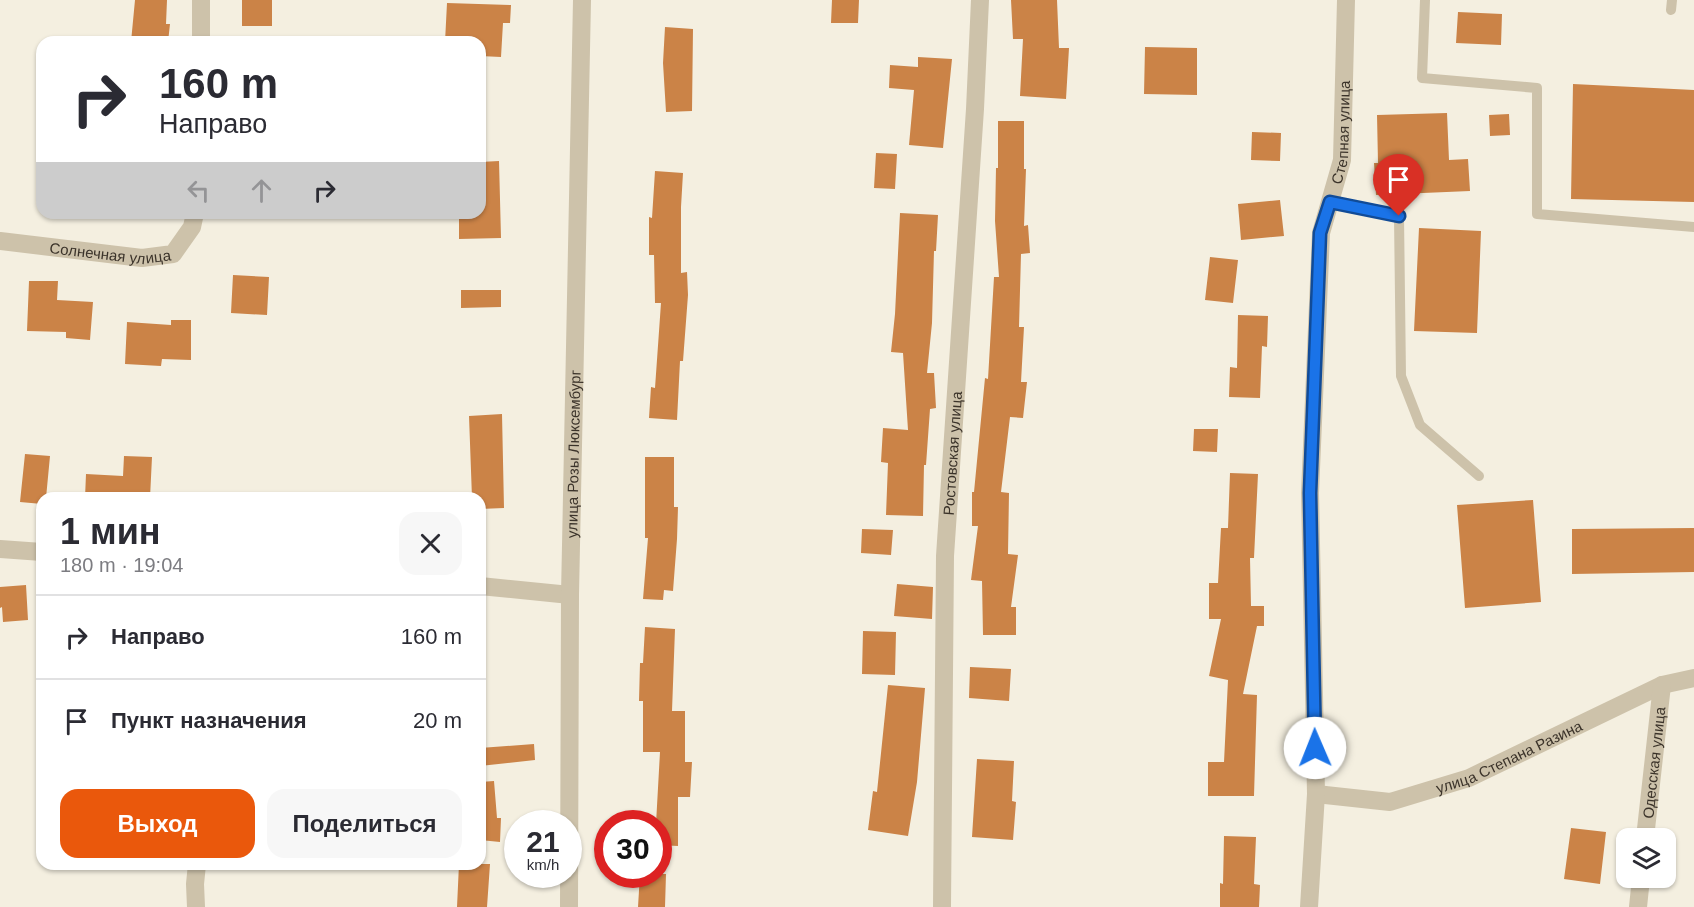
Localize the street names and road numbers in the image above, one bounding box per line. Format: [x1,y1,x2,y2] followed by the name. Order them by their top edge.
[1327,80,1353,186] street label: Степная улица
[49,239,172,267] street label: Солнечная улица
[563,369,583,538] street label: улица Розы Люксембург
[939,390,965,516] street label: Ростовская улица
[1639,705,1668,819] street label: Одесская улица
[1434,716,1585,796] street label: улица Степана Разина

